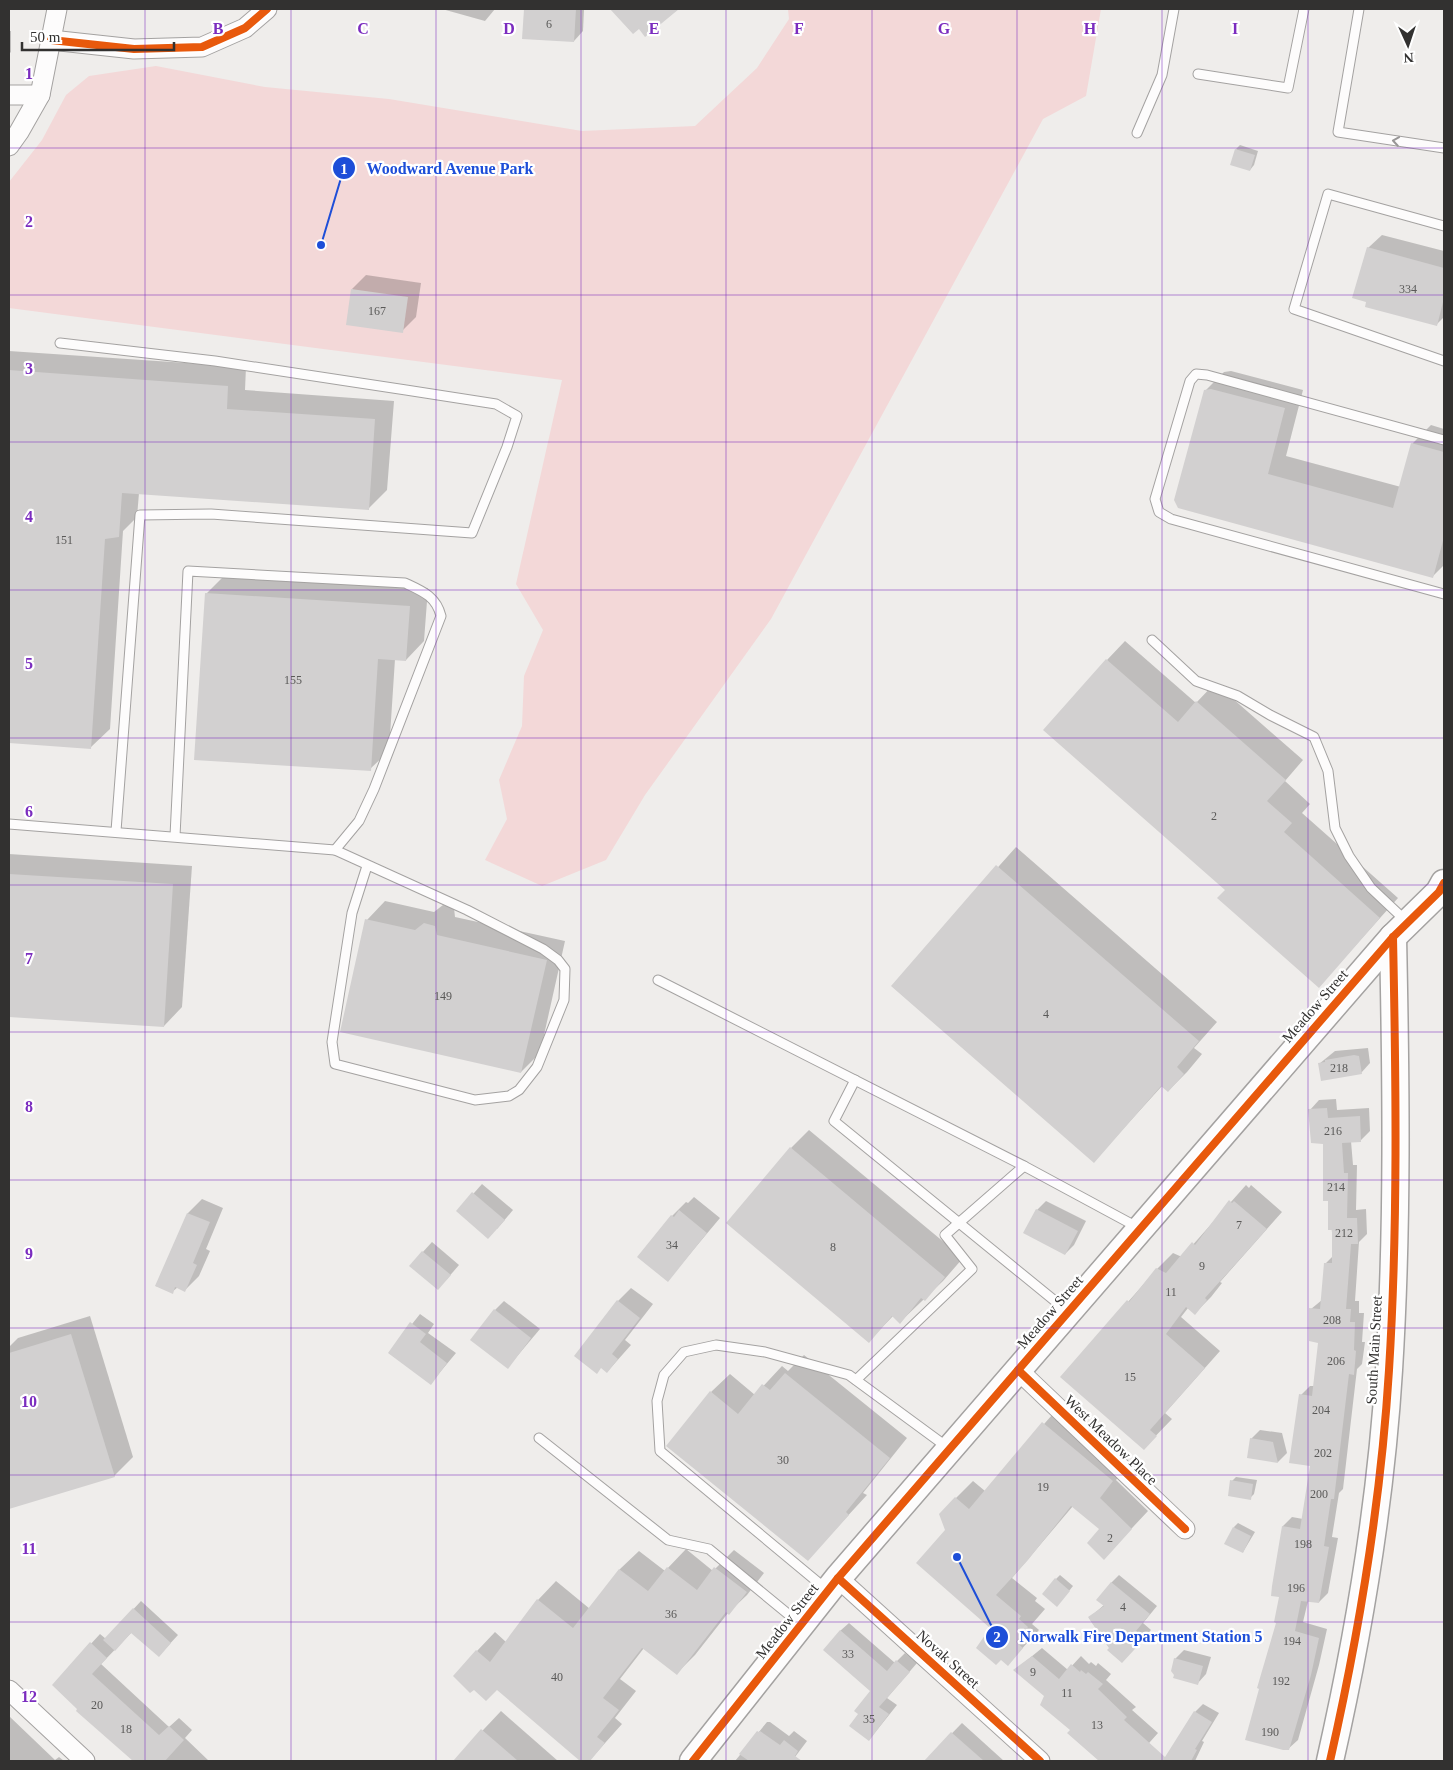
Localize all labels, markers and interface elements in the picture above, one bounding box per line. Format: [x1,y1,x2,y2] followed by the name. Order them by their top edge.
[546,17,552,31] house number: 6
[22,20,175,52] scale bar
[213,20,224,37] text: B
[357,20,369,37] text: C
[503,20,515,37] text: D
[649,20,659,37] text: E
[794,20,804,37] text: F
[938,20,951,37] text: G
[1084,20,1097,37] text: H
[1232,20,1238,37] text: I
[1383,20,1433,70] north arrow
[30,29,61,45] text: 50 m
[1403,50,1414,65] text: N
[25,65,33,82] text: 1
[1392,136,1400,146] one-way arrow
[331,153,544,184] callout: Woodward Avenue Park
[367,160,534,177] text: Woodward Avenue Park
[340,161,348,177] text: 1
[25,213,33,230] text: 2
[1399,282,1417,296] house number: 334
[368,304,386,318] house number: 167
[25,360,33,377] text: 3
[25,508,33,525] text: 4
[55,533,73,547] house number: 151
[25,655,33,672] text: 5
[284,673,302,687] house number: 155
[25,803,33,820] text: 6
[1211,809,1217,823] house number: 2
[25,950,33,967] text: 7
[1279,966,1352,1046] street label: Meadow Street
[434,989,452,1003] house number: 149
[1043,1007,1049,1021] house number: 4
[1330,1061,1348,1075] house number: 218
[25,1098,33,1115] text: 8
[1324,1124,1342,1138] house number: 216
[1327,1180,1345,1194] house number: 214
[1236,1218,1242,1232] house number: 7
[1335,1226,1353,1240] house number: 212
[666,1238,678,1252] house number: 34
[830,1240,836,1254] house number: 8
[25,1245,33,1262] text: 9
[1199,1259,1205,1273] house number: 9
[1014,1272,1087,1352] street label: Meadow Street
[1165,1285,1177,1299] house number: 11
[1363,1294,1385,1405] street label: South Main Street
[1323,1313,1341,1327] house number: 208
[1327,1354,1345,1368] house number: 206
[1124,1370,1136,1384] house number: 15
[1062,1392,1161,1488] street label: West Meadow Place
[21,1393,37,1410] text: 10
[1312,1403,1330,1417] house number: 204
[1314,1446,1332,1460] house number: 202
[777,1453,789,1467] house number: 30
[1037,1480,1049,1494] house number: 19
[1310,1487,1328,1501] house number: 200
[1107,1531,1113,1545] house number: 2
[1294,1537,1312,1551] house number: 198
[21,1540,37,1557] text: 11
[753,1579,822,1662] street label: Meadow Street
[1287,1581,1305,1595] house number: 196
[1120,1600,1126,1614] house number: 4
[665,1607,677,1621] house number: 36
[984,1621,1273,1652] callout: Norwalk Fire Department Station 5
[913,1627,983,1692] street label: Novak Street
[1019,1628,1263,1646] text: Norwalk Fire Department Station 5
[993,1629,1001,1645] text: 2
[1283,1634,1301,1648] house number: 194
[842,1647,854,1661] house number: 33
[1030,1665,1036,1679] house number: 9
[551,1670,563,1684] house number: 40
[1272,1674,1290,1688] house number: 192
[1061,1686,1073,1700] house number: 11
[21,1688,37,1705] text: 12
[91,1698,103,1712] house number: 20
[863,1712,875,1726] house number: 35
[1091,1718,1103,1732] house number: 13
[120,1722,132,1736] house number: 18
[1261,1725,1279,1739] house number: 190

